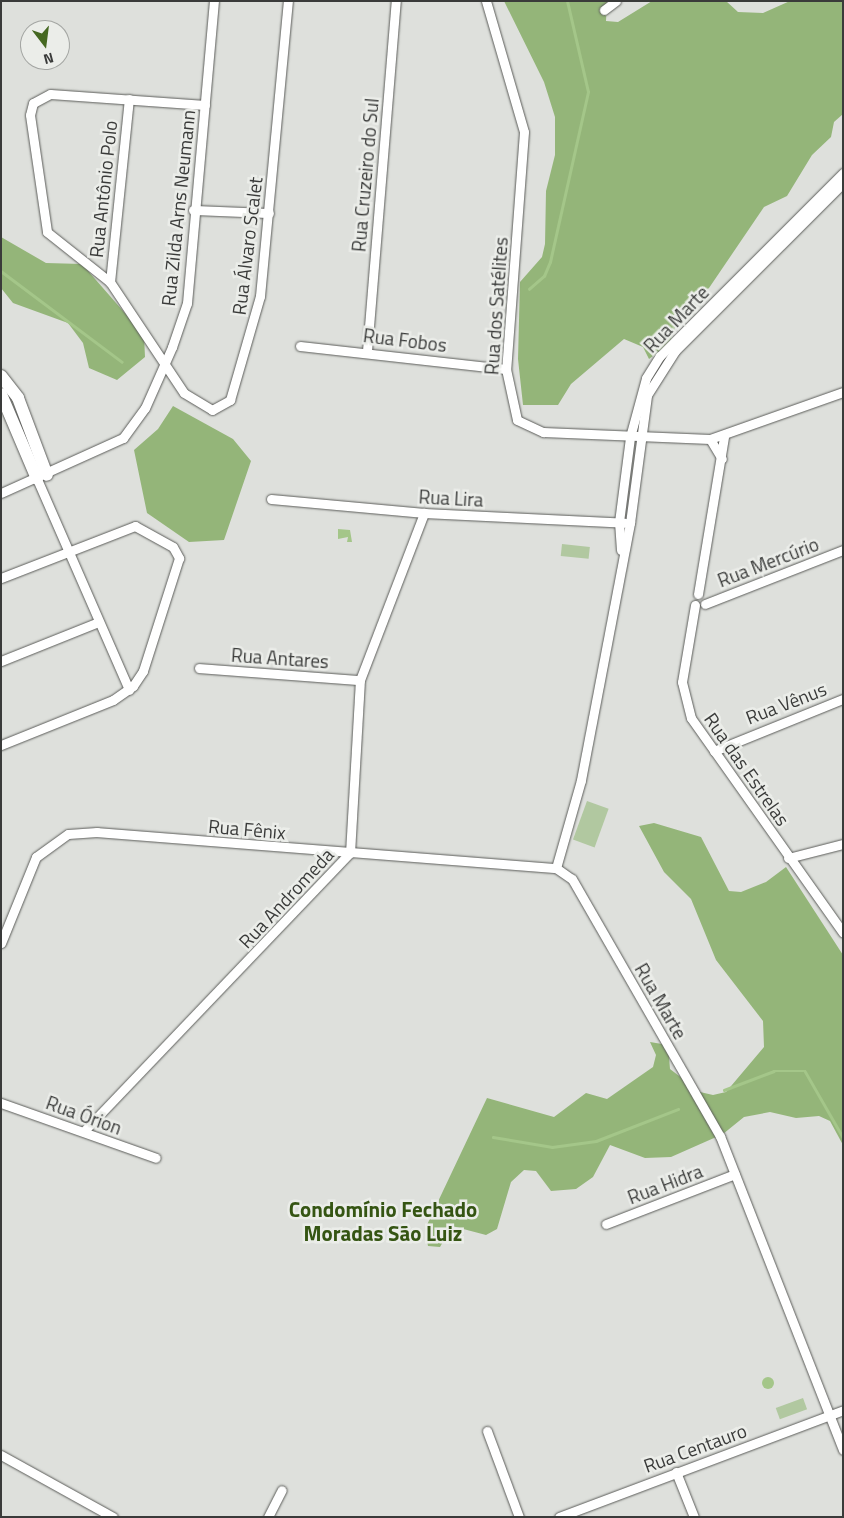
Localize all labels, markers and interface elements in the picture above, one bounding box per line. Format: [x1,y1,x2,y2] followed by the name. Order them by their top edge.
[20,20,70,70] north arrow
[41,48,56,70] text: N
[347,97,383,253] street label: Rua Cruzeiro do Sul
[156,109,200,307] street label: Rua Zilda Arns Neumann
[84,119,122,259] street label: Rua Antônio Polo
[227,176,267,316] street label: Rua Álvaro Scalet
[480,236,512,376] street label: Rua dos Satélites
[639,281,713,357] street label: Rua Marte
[362,324,448,356] street label: Rua Fobos
[418,485,484,511] street label: Rua Lira
[714,532,822,592] street label: Rua Mercúrio
[230,643,330,673] street label: Rua Antares
[742,677,830,729] street label: Rua Vênus
[700,708,794,830] street label: Rua das Estrelas
[207,814,287,844] street label: Rua Fênix
[234,843,338,953] street label: Rua Andromeda
[630,959,692,1043] street label: Rua Marte
[43,1091,125,1139] street label: Rua Órion
[624,1159,706,1209] street label: Rua Hidra
[289,1196,477,1246] district label: Condomínio Fechado Moradas São Luiz
[640,1419,750,1477] street label: Rua Centauro

